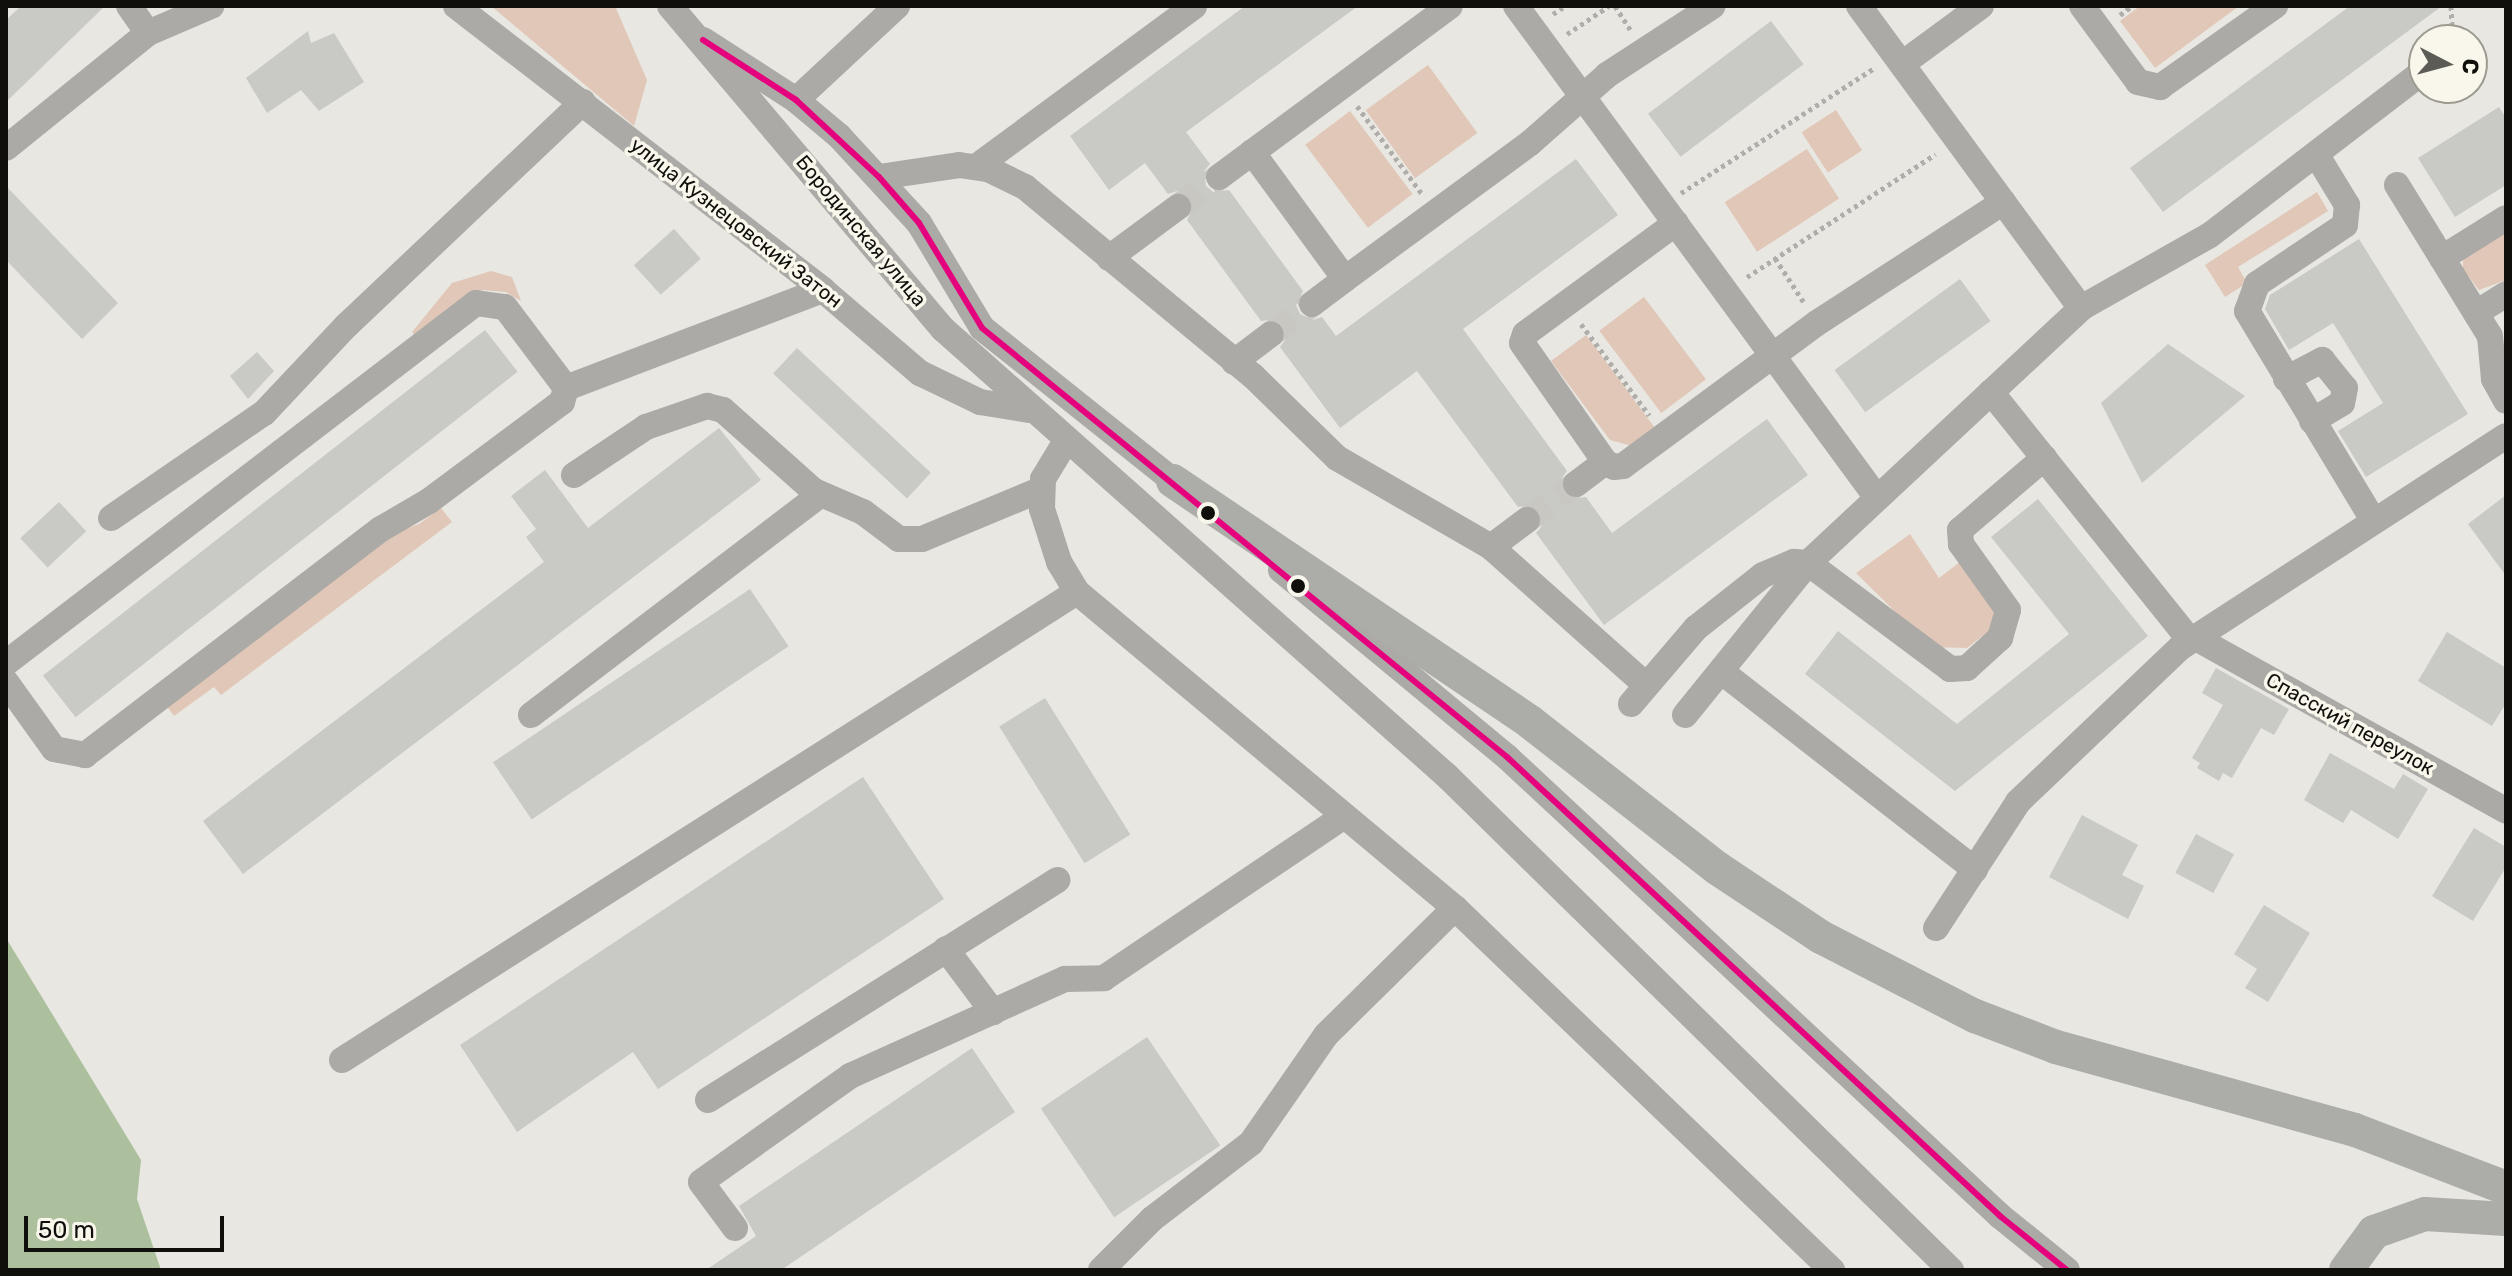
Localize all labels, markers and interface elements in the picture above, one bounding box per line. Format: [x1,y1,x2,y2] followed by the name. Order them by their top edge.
[2408,24,2488,104] north arrow
[2456,57,2485,75] text: С
[625,133,847,313] street label: улица Кузнецовский Затон
[791,150,931,312] street label: Бородинская улица
[1200,505,1216,521] unlabelled marker
[1290,578,1306,594] unlabelled marker
[2262,668,2438,780] street label: Спасский переулок
[28,1200,228,1250] scale bar
[38,1216,95,1244] text: 50 m

